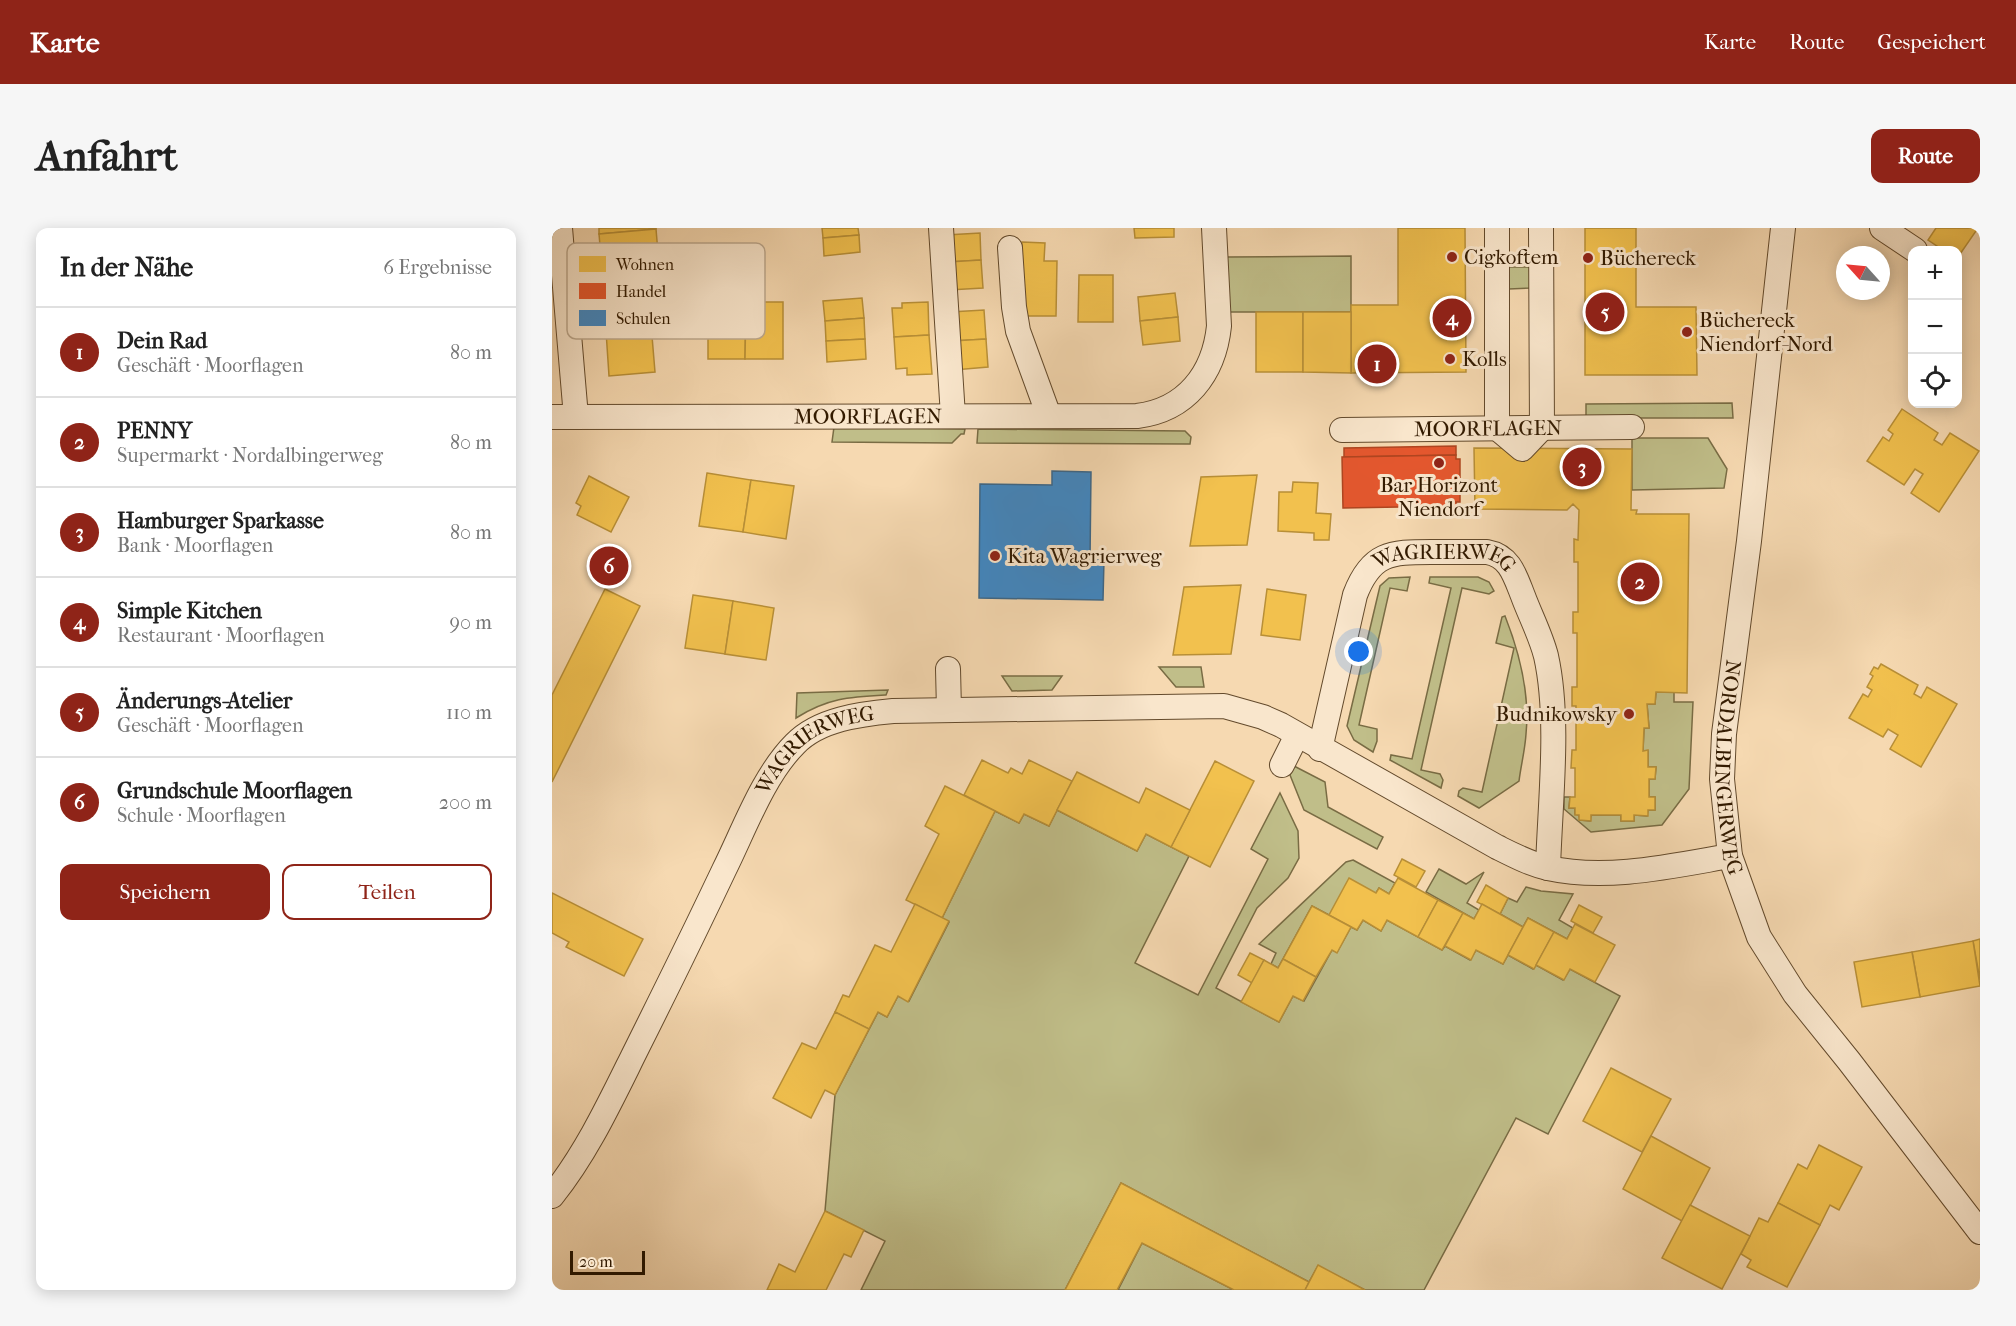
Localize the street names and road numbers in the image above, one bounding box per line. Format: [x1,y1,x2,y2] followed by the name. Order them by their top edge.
[794,404,942,429] street label: MOORFLAGEN
[1414,416,1562,441] street label: MOORFLAGEN
[1368,540,1521,577] street label: WAGRIERWEG
[1710,658,1748,878] street label: NORDALBINGERWEG
[750,701,876,799] street label: WAGRIERWEG

